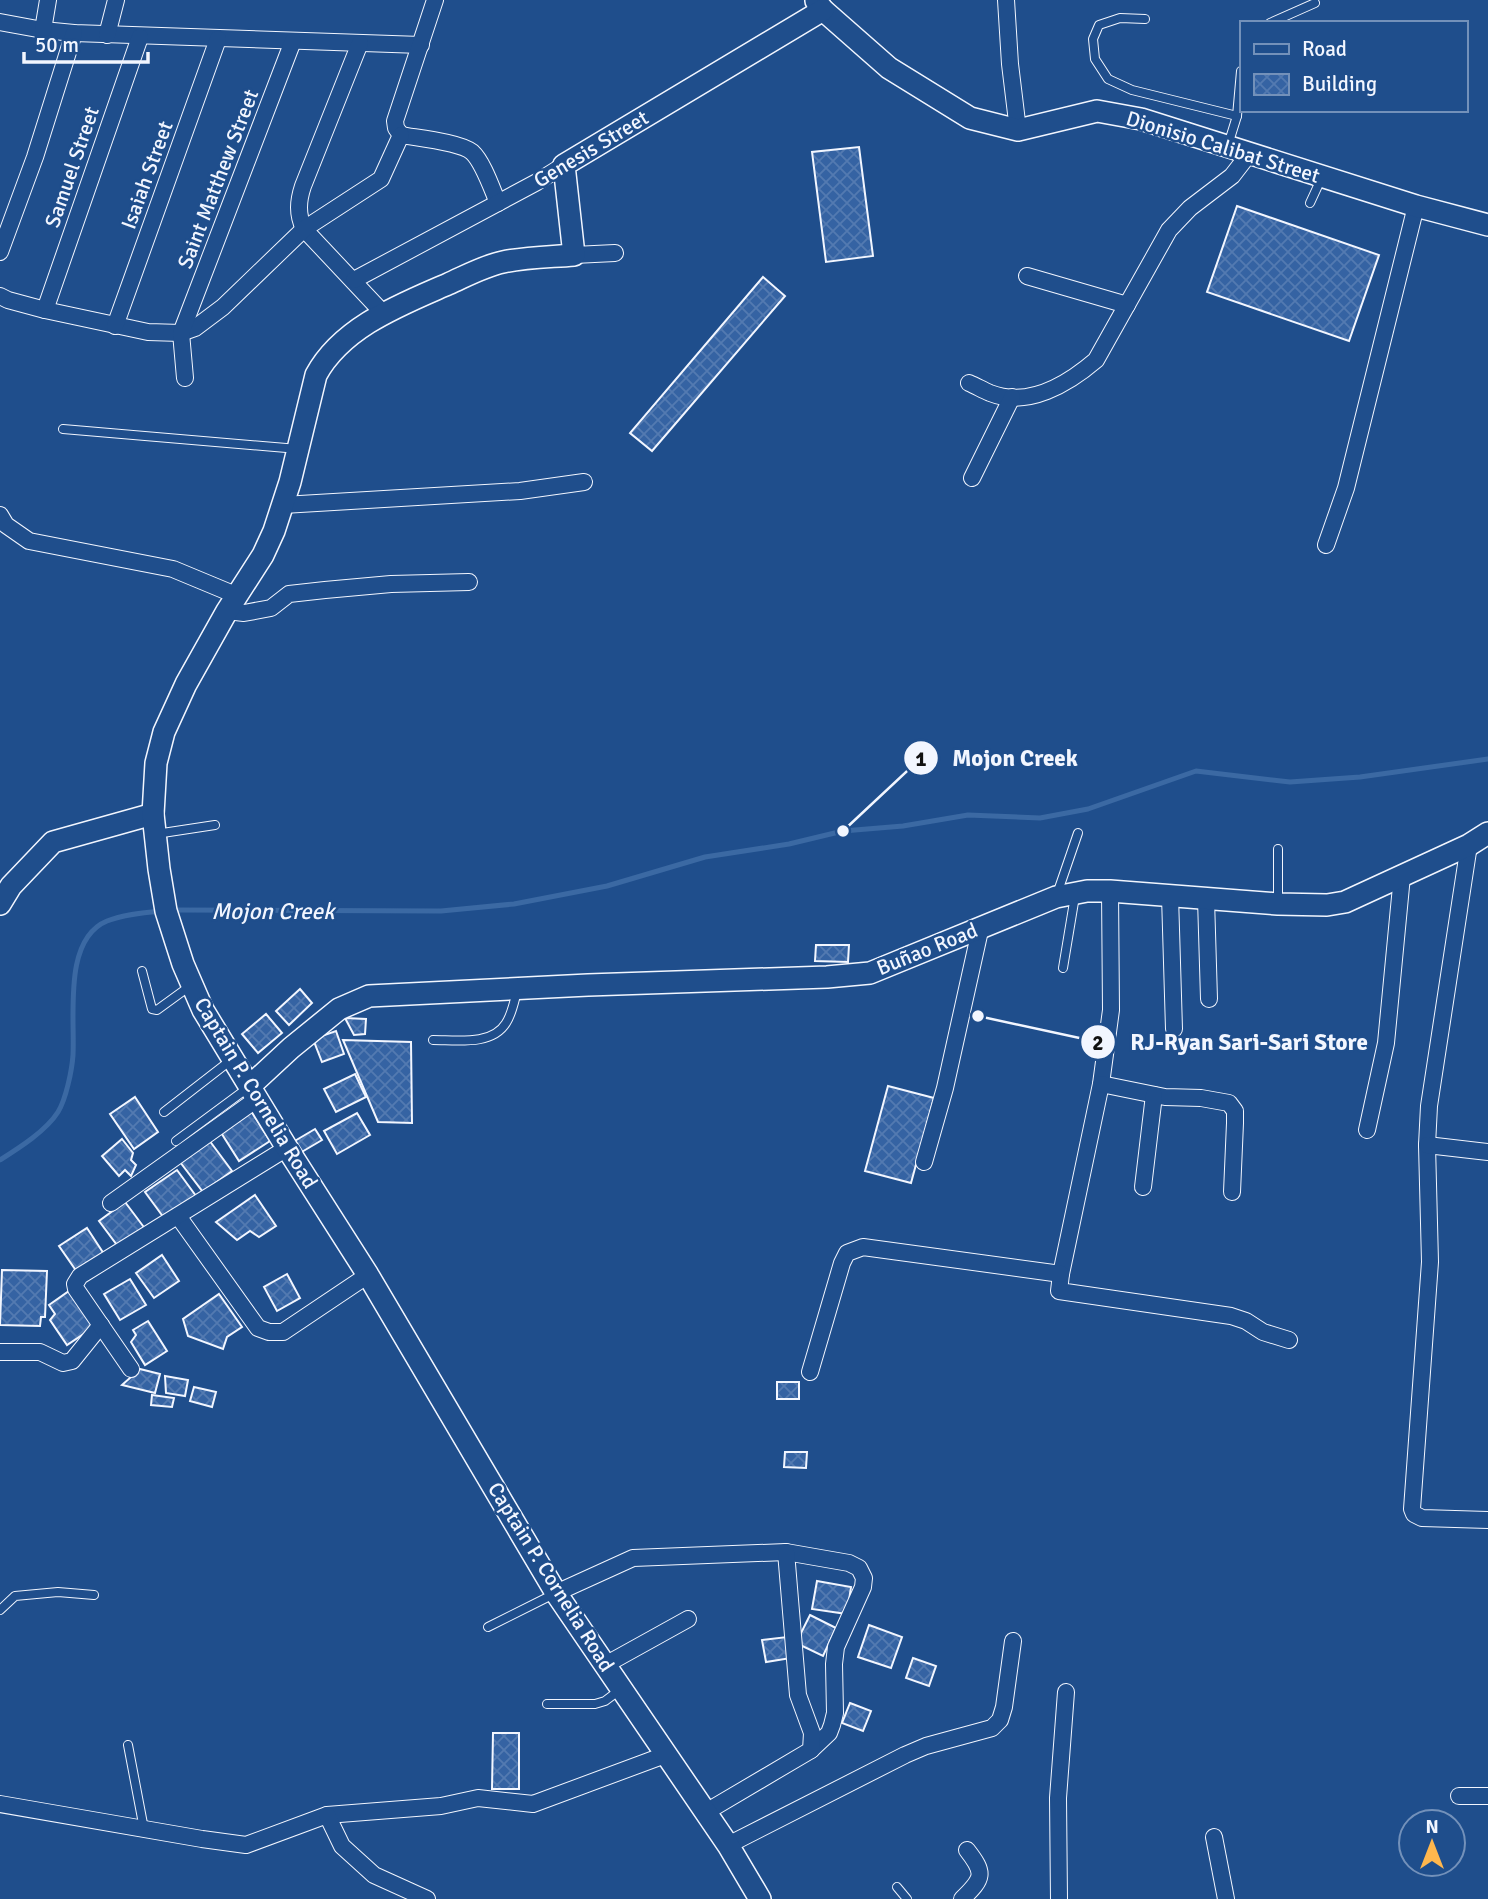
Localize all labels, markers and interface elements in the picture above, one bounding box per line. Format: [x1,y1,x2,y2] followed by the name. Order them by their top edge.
[24,21,149,65] scale bar
[1240,21,1467,112] legend
[35,32,79,58] text: 50 m
[1302,36,1347,62] text: Road
[1302,71,1377,97] text: Building
[172,86,264,272] street label: Saint Matthew Street
[39,103,105,231] street label: Samuel Street
[529,105,653,193] street label: Genesis Street
[1123,105,1323,189] street label: Dionisio Calibat Street
[115,117,179,233] street label: Isaiah Street
[904,736,1092,780] callout: Mojon Creek
[952,744,1078,773] text: Mojon Creek
[915,746,927,772] text: 1
[211,897,337,926] water label: Mojon Creek
[873,917,981,981] street label: Buñao Road
[189,993,323,1193] street label: Captain P. Cornelia Road
[1081,1020,1381,1064] callout: RJ-Ryan Sari-Sari Store
[1130,1028,1368,1057] text: RJ-Ryan Sari-Sari Store
[1092,1030,1104,1056] text: 2
[482,1477,620,1677] street label: Captain P. Cornelia Road
[1397,1808,1467,1878] north arrow
[1425,1815,1439,1839] text: N

